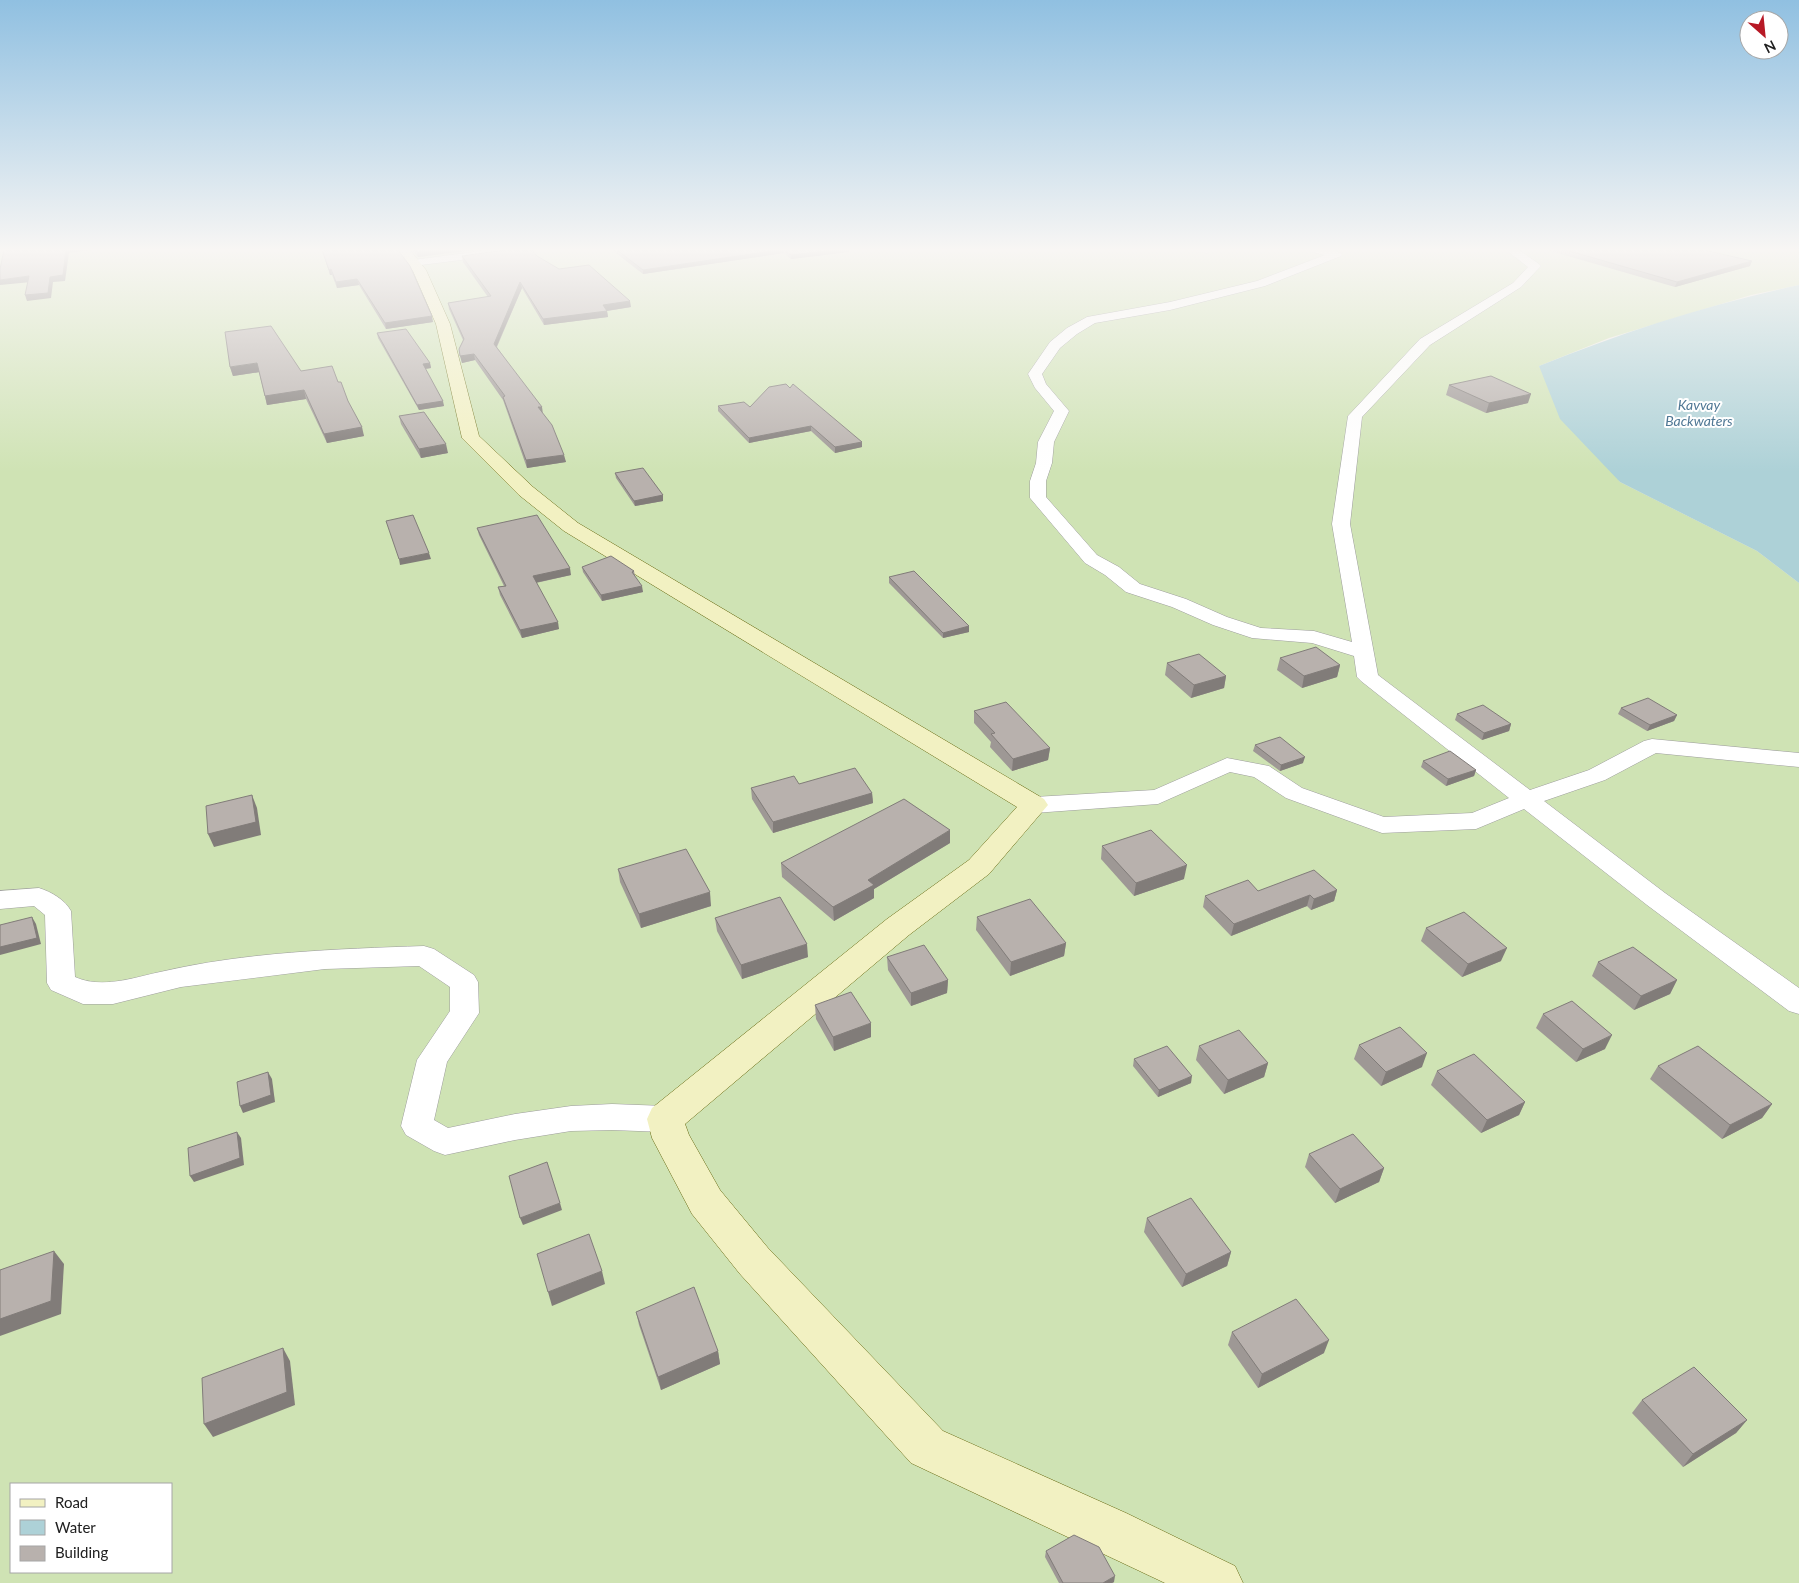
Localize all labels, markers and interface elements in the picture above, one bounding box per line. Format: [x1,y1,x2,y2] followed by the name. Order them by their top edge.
[1739,10,1789,60] north arrow
[1761,37,1779,57] text: N
[1665,396,1733,429] water label: Kavvay Backwaters
[10,1483,172,1573] legend
[55,1493,88,1511] text: Road
[55,1518,96,1536] text: Water
[55,1543,108,1561] text: Building

